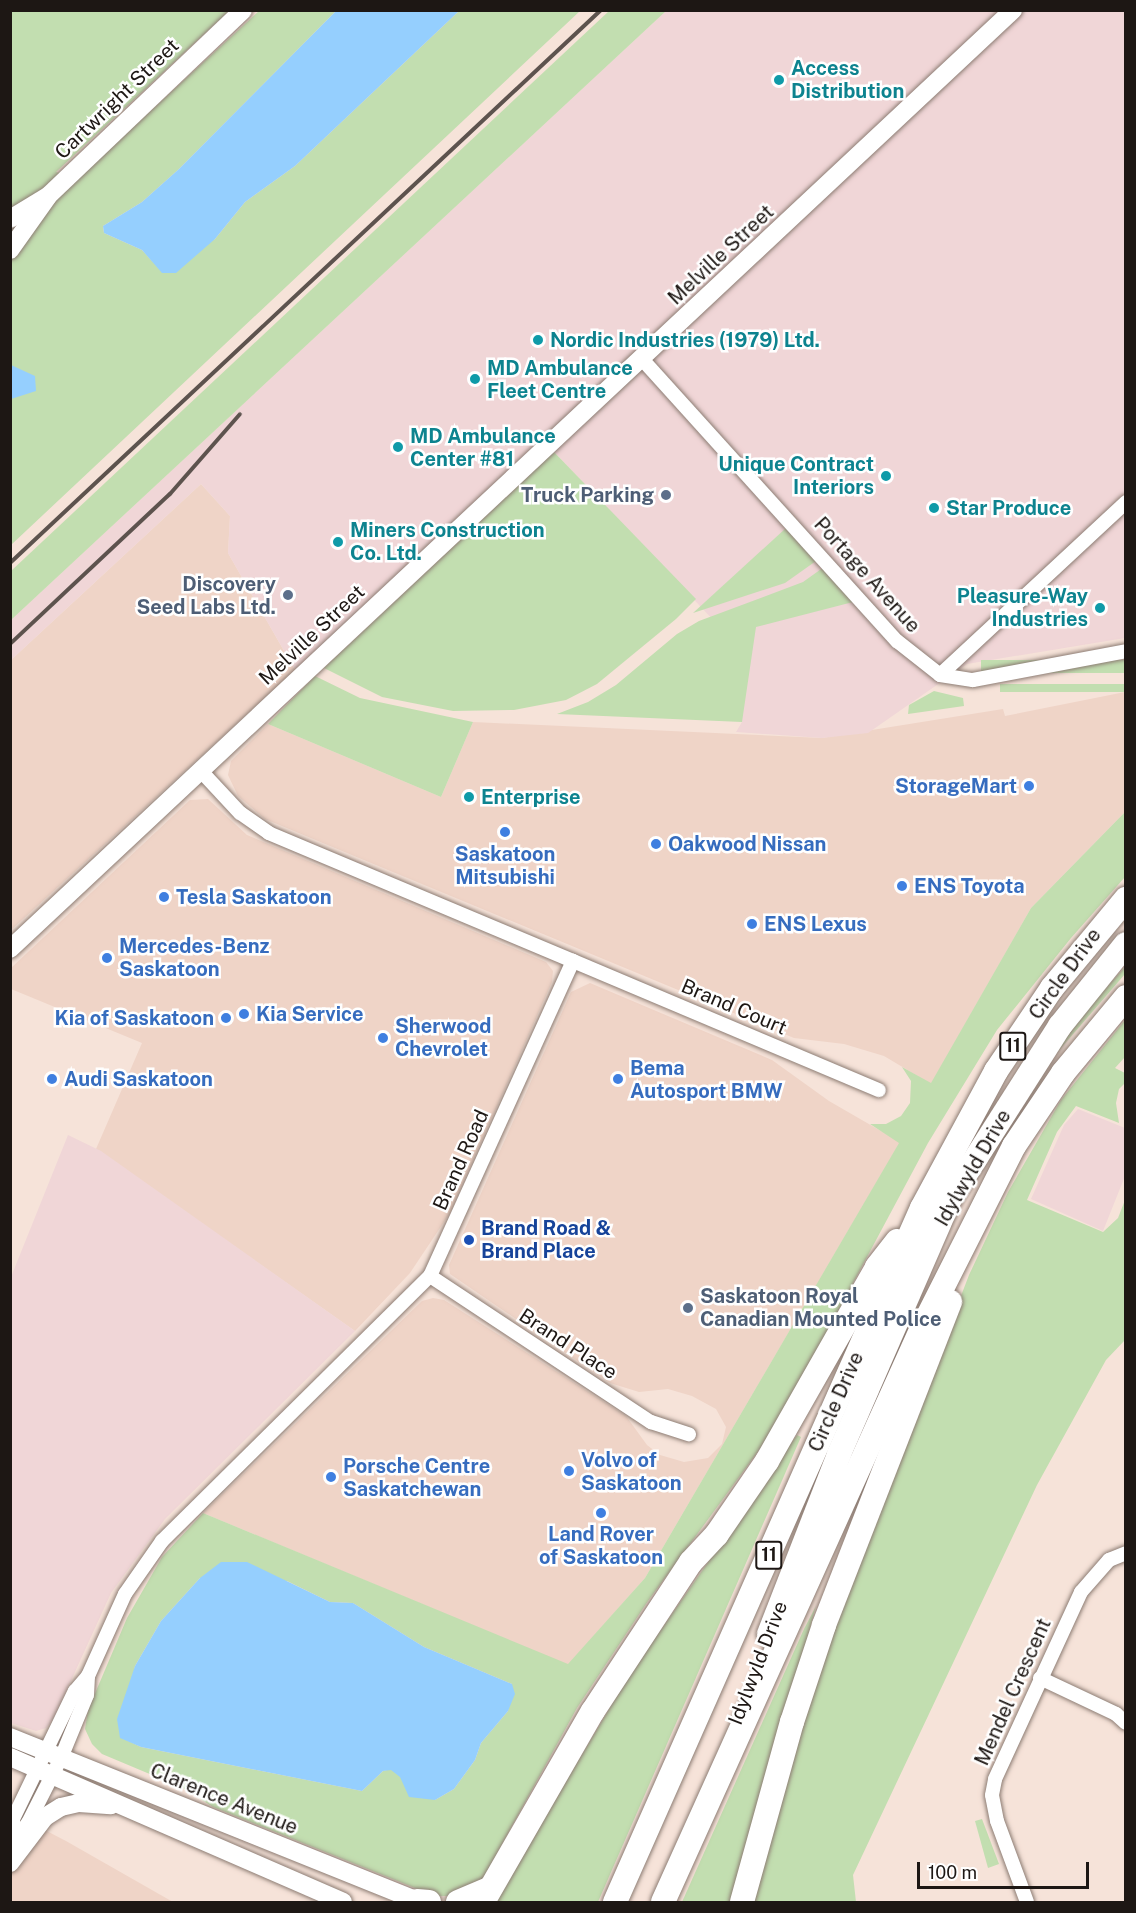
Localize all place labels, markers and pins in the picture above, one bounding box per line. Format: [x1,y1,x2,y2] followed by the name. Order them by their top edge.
[791,56,904,103] place label: Access Distribution
[772,73,786,87] marker: Access Distribution
[550,328,820,352] place label: Nordic Industries (1979) Ltd.
[531,333,545,347] marker: Nordic Industries (1979) Ltd.
[487,356,633,403] place label: MD Ambulance Fleet Centre
[468,372,482,386] marker: MD Ambulance Fleet Centre
[410,424,556,471] place label: MD Ambulance Center #81
[391,440,405,454] marker: MD Ambulance Center #81
[718,452,874,499] place label: Unique Contract Interiors
[879,469,893,483] marker: Unique Contract Interiors
[521,483,654,507] place label: Truck Parking
[659,488,673,502] marker: Truck Parking
[946,496,1071,520] place label: Star Produce
[927,501,941,515] marker: Star Produce
[350,518,545,565] place label: Miners Construction Co. Ltd.
[331,535,345,549] marker: Miners Construction Co. Ltd.
[136,572,276,619] place label: Discovery Seed Labs Ltd.
[957,584,1088,631] place label: Pleasure-Way Industries
[281,588,295,602] marker: Discovery Seed Labs Ltd.
[1093,601,1107,615] marker: Pleasure-Way Industries
[895,774,1017,798] place label: StorageMart
[1022,779,1036,793] marker: StorageMart
[481,785,581,809] place label: Enterprise
[462,790,476,804] marker: Enterprise
[498,825,512,839] marker: Saskatoon Mitsubishi
[668,832,826,856] place label: Oakwood Nissan
[649,837,663,851] marker: Oakwood Nissan
[455,842,555,889] place label: Saskatoon Mitsubishi
[914,874,1025,898] place label: ENS Toyota
[895,879,909,893] marker: ENS Toyota
[176,885,332,909] place label: Tesla Saskatoon
[157,890,171,904] marker: Tesla Saskatoon
[764,912,867,936] place label: ENS Lexus
[745,917,759,931] marker: ENS Lexus
[119,934,269,981] place label: Mercedes-Benz Saskatoon
[100,951,114,965] marker: Mercedes-Benz Saskatoon
[256,1002,363,1026] place label: Kia Service
[54,1006,214,1030] place label: Kia of Saskatoon
[237,1007,251,1021] marker: Kia Service
[219,1011,233,1025] marker: Kia of Saskatoon
[395,1014,491,1061] place label: Sherwood Chevrolet
[376,1031,390,1045] marker: Sherwood Chevrolet
[630,1056,783,1103] place label: Bema Autosport BMW
[64,1067,213,1091] place label: Audi Saskatoon
[45,1072,59,1086] marker: Audi Saskatoon
[611,1072,625,1086] marker: Bema Autosport BMW
[481,1216,611,1263] place label: Brand Road & Brand Place
[462,1233,476,1247] marker: Brand Road & Brand Place
[700,1284,941,1331] place label: Saskatoon Royal Canadian Mounted Police
[681,1301,695,1315] marker: Saskatoon Royal Canadian Mounted Police
[581,1448,682,1495] place label: Volvo of Saskatoon
[343,1454,490,1501] place label: Porsche Centre Saskatchewan
[562,1464,576,1478] marker: Volvo of Saskatoon
[324,1470,338,1484] marker: Porsche Centre Saskatchewan
[594,1506,608,1520] marker: Land Rover of Saskatoon
[539,1522,663,1569] place label: Land Rover of Saskatoon

